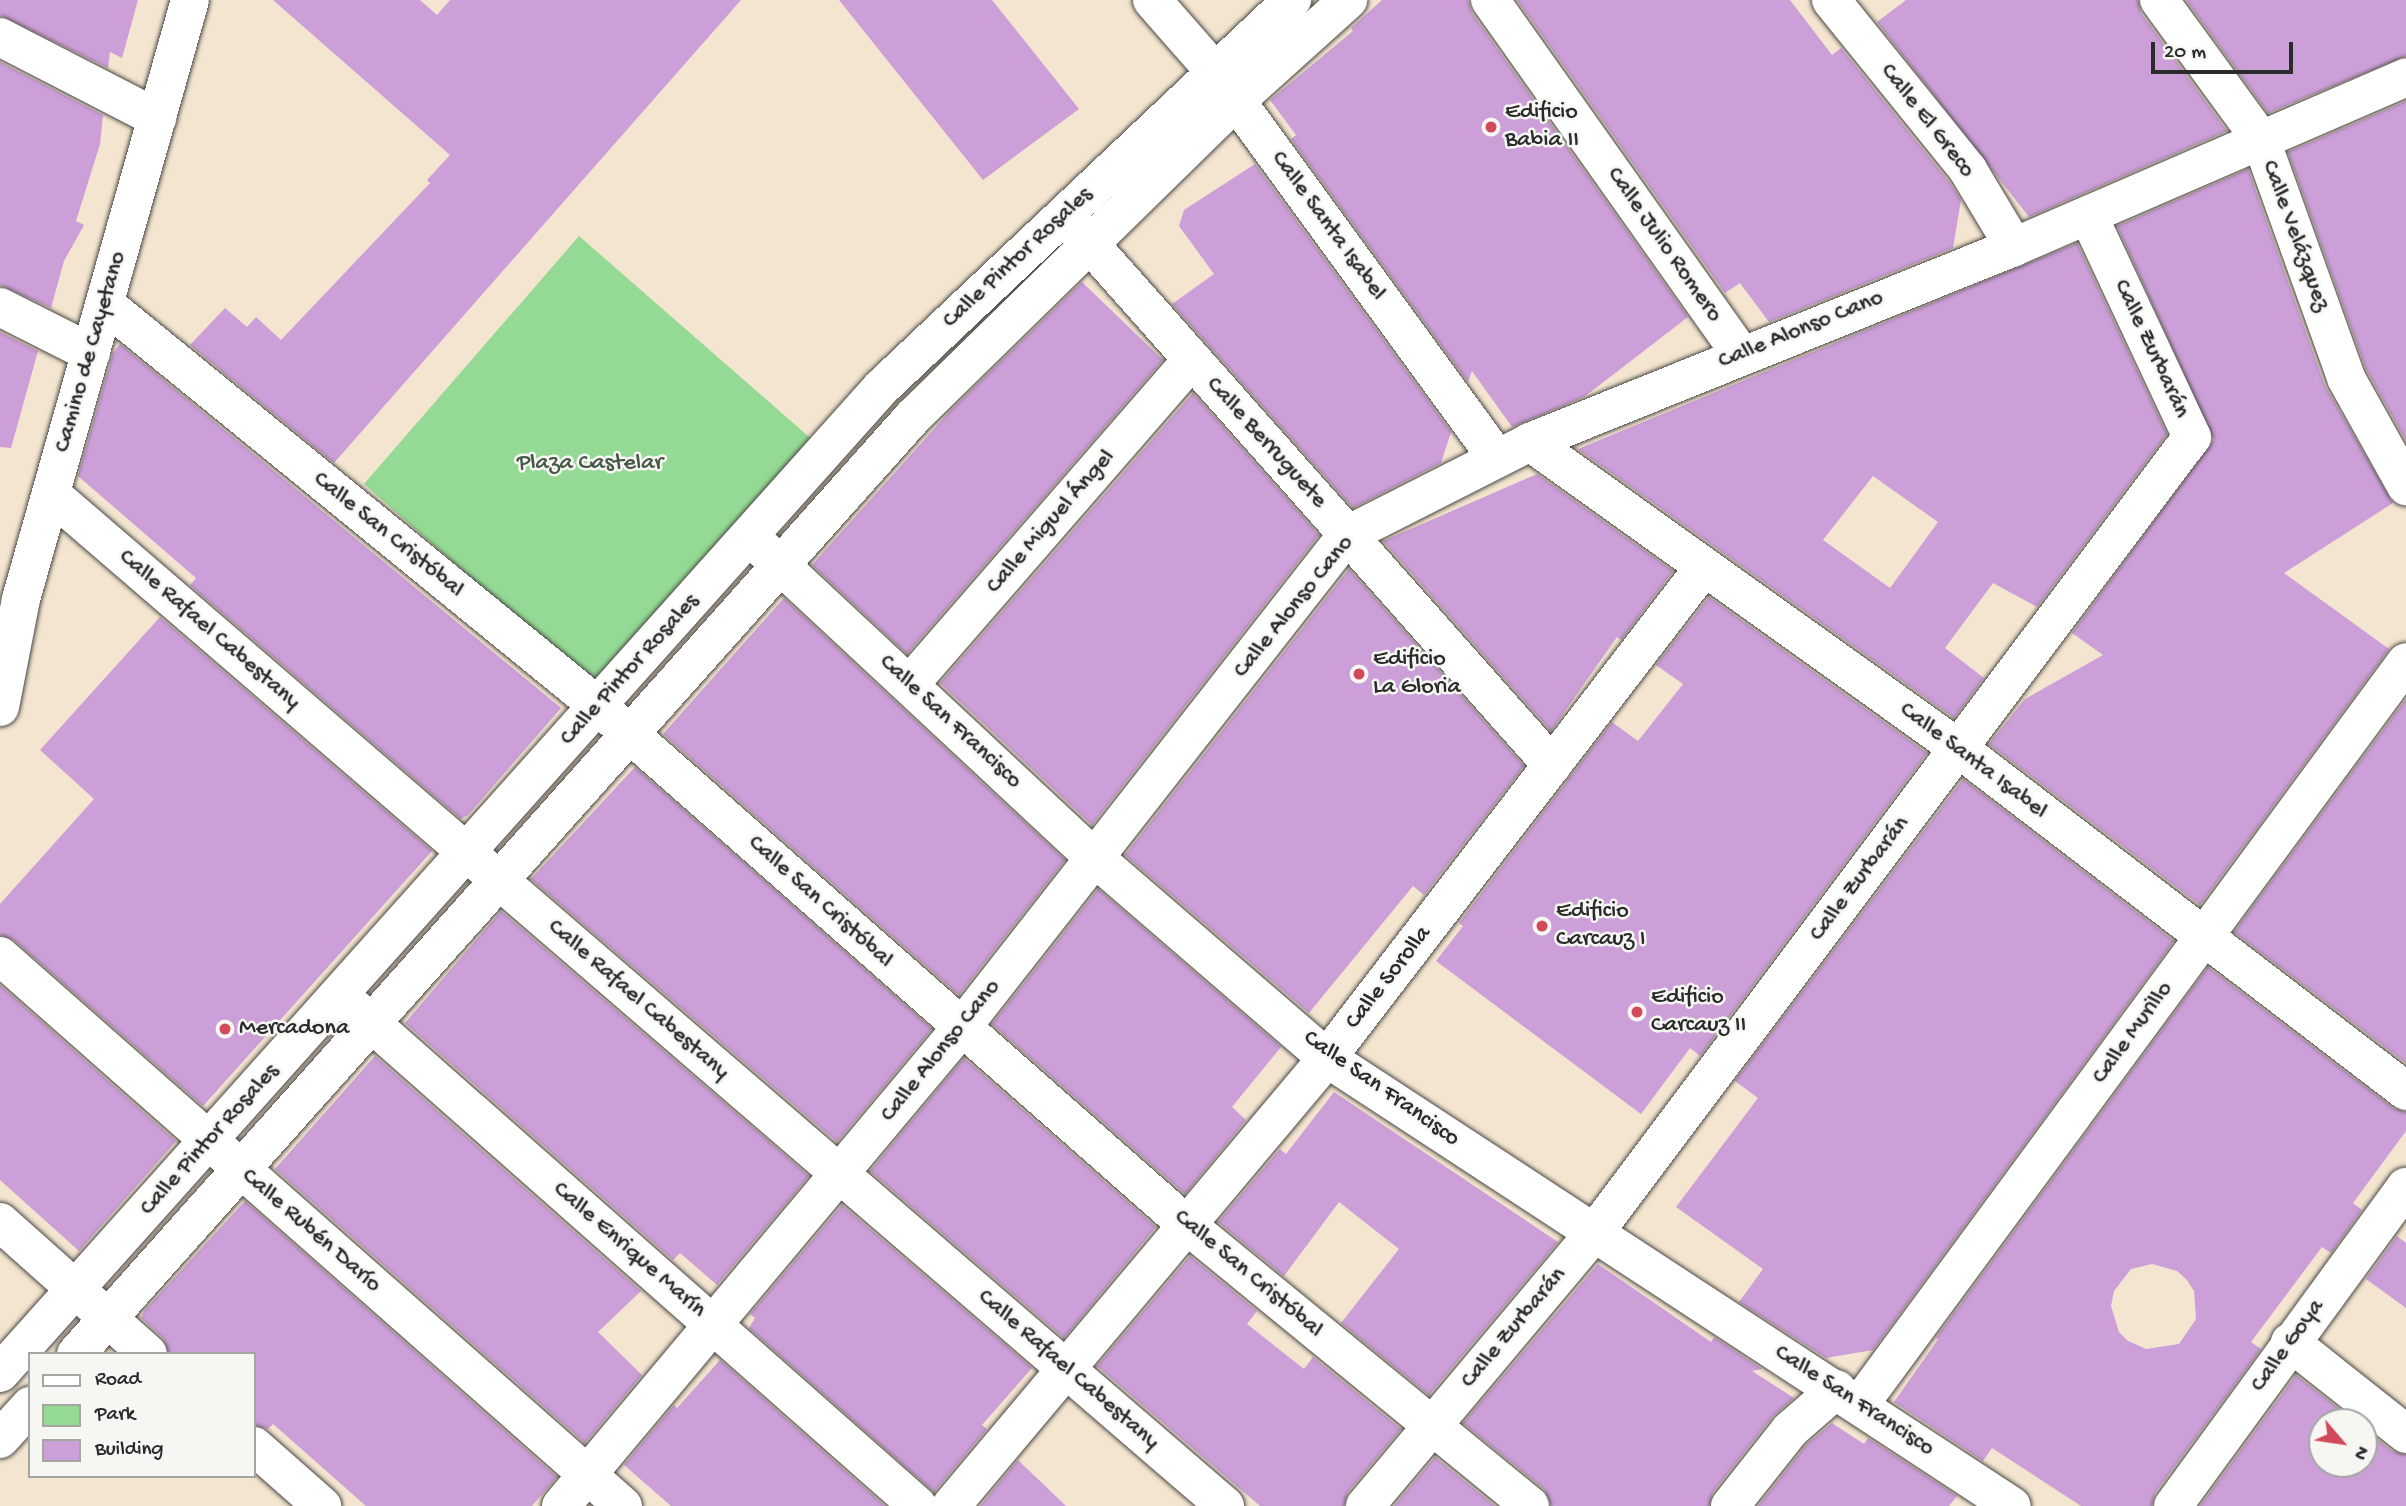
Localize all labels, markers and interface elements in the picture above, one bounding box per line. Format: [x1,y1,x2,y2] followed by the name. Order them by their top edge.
[2154,28,2296,72] scale bar
[2164,41,2206,66] text: 20 m
[1873,58,1981,184] street label: Calle El Greco
[1505,99,1579,155] place label: Edificio Babia II
[1483,119,1499,135] marker: Edificio Babia II
[1264,146,1392,306] street label: Calle Santa Isabel
[2254,157,2336,315] street label: Calle Velázquez
[1600,162,1728,328] street label: Calle Julio Romero
[937,181,1099,335] street label: Calle Pintor Rosales
[49,248,133,456] street label: Camino de Cayetano
[2106,275,2196,423] street label: Calle Zurbarán
[1714,284,1888,376] street label: Calle Alonso Cano
[1199,371,1333,515] street label: Calle Berruguete
[980,444,1122,600] street label: Calle Miguel Ángel
[517,450,663,478] park label: Plaza Castelar
[307,465,469,605] street label: Calle San Cristóbal
[1228,530,1360,684] street label: Calle Alonso Cano
[112,543,306,717] street label: Calle Rafael Cabestany
[554,588,706,752] street label: Calle Pintor Rosales
[1373,646,1461,702] place label: Edificio La Gloria
[873,648,1027,796] street label: Calle San Francisco
[1351,666,1367,682] marker: Edificio La Gloria
[1893,696,2053,826] street label: Calle Santa Isabel
[1804,811,1916,947] street label: Calle Zurbarán
[741,829,899,975] street label: Calle San Cristóbal
[1556,898,1646,954] place label: Edificio Carcauz I
[541,913,735,1087] street label: Calle Rafael Cabestany
[1534,918,1550,934] marker: Edificio Carcauz I
[1340,921,1438,1035] street label: Calle Sorolla
[875,974,1007,1128] street label: Calle Alonso Cano
[2086,976,2180,1090] street label: Calle Murillo
[1651,984,1746,1040] place label: Edificio Carcauz II
[1629,1004,1645,1020] marker: Edificio Carcauz II
[239,1015,349,1043] place label: Mercadona
[217,1021,233,1037] marker: Mercadona
[1297,1024,1465,1154] street label: Calle San Francisco
[134,1058,286,1222] street label: Calle Pintor Rosales
[235,1162,387,1300] street label: Calle Rubén Darío
[546,1176,712,1324] street label: Calle Enrique Marín
[1168,1203,1328,1345] street label: Calle San Cristóbal
[1455,1261,1573,1395] street label: Calle Zurbarán
[971,1283,1165,1457] street label: Calle Rafael Cabestany
[2245,1294,2331,1398] street label: Calle Goya
[1769,1339,1939,1463] street label: Calle San Francisco
[28,1352,256,1478] legend
[95,1368,141,1393] text: Road
[95,1403,135,1428] text: Park
[2308,1408,2378,1478] north arrow
[95,1438,164,1463] text: Building
[2347,1441,2373,1463] text: N

